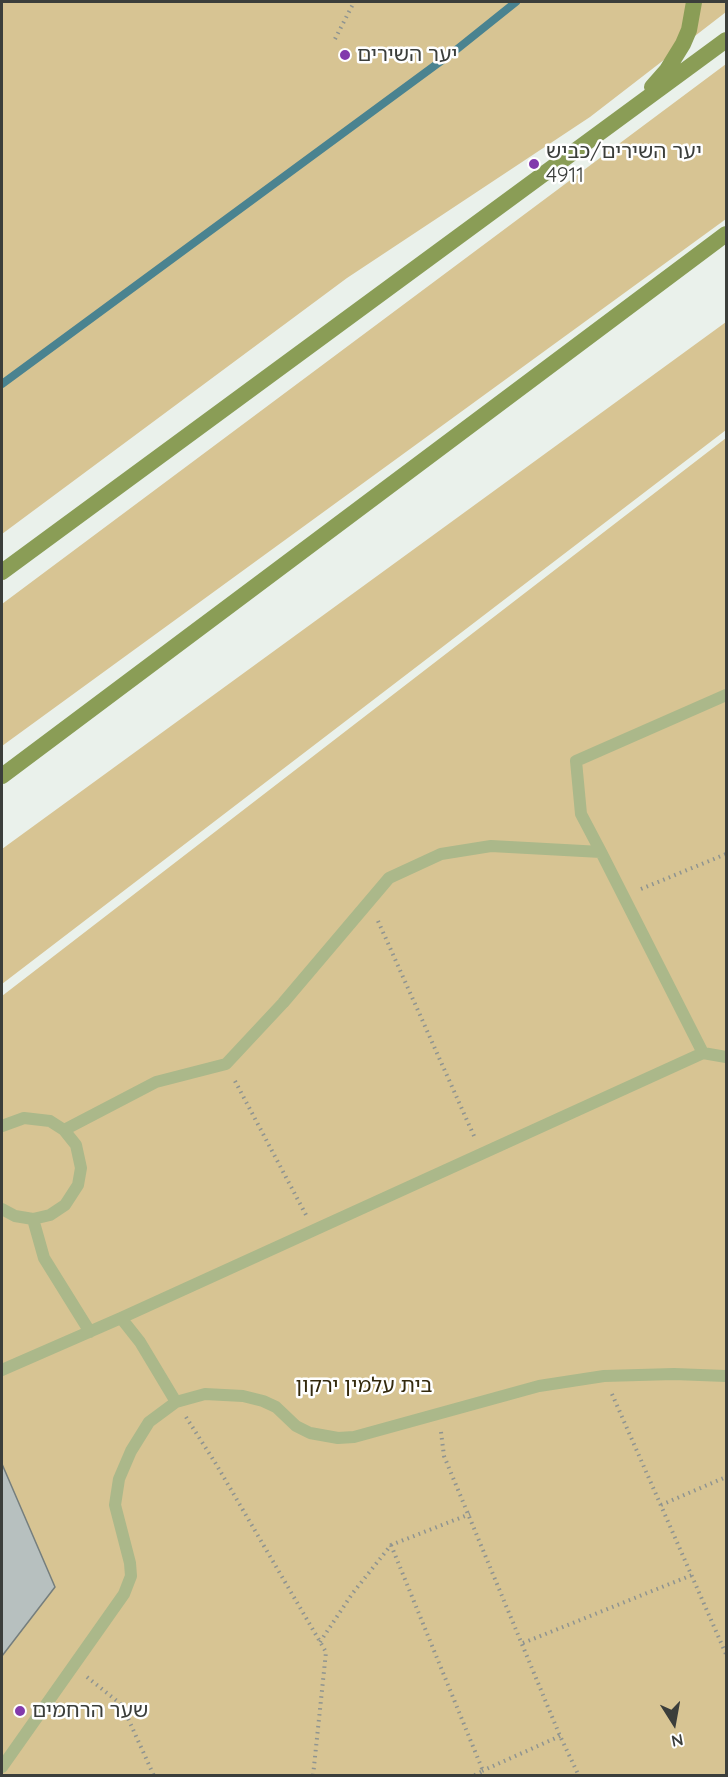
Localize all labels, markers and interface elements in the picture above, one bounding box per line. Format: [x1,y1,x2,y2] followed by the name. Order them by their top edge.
[357,42,458,68] place label: יער השירים
[338,48,352,62] marker: יער השירים
[546,139,702,189] place label: יער השירים/כביש 4911
[527,157,541,171] marker: יער השירים/כביש 4911
[295,1373,433,1399] park label: בית עלמין ירקון
[644,1693,704,1753] north arrow
[32,1698,148,1724] place label: שער הרחמים
[13,1704,27,1718] marker: שער הרחמים
[670,1730,685,1752] text: N

